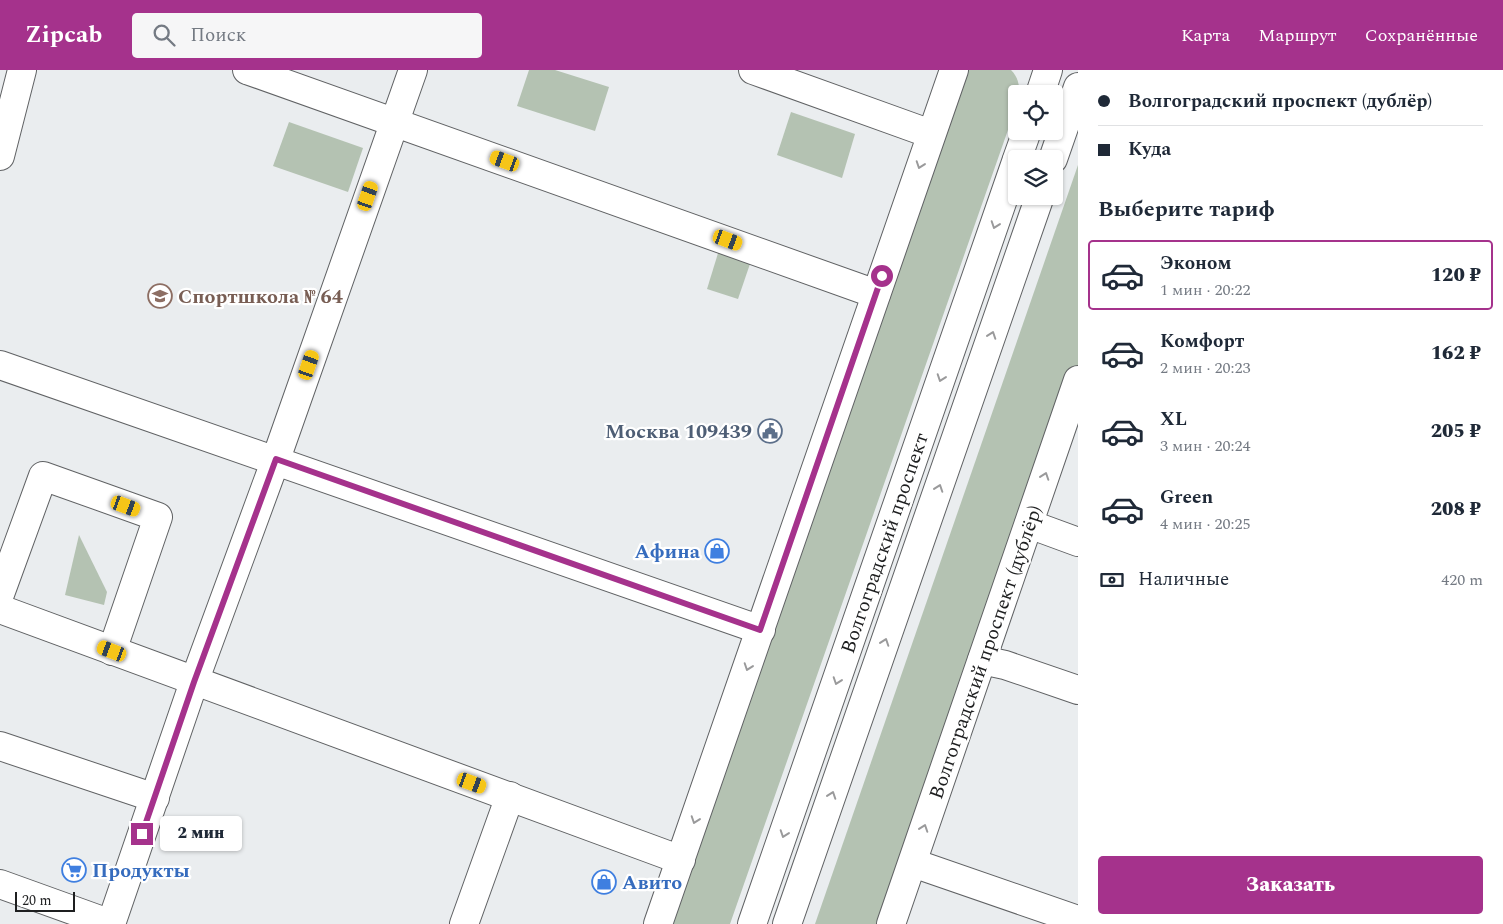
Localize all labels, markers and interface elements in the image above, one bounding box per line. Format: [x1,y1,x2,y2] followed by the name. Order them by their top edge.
[132,13,482,58] search box
[25,17,102,53] text: Zipcab
[150,21,178,49] icon: search
[190,21,246,50] text: Поиск
[1181,22,1230,49] text: Карта
[1258,22,1337,49] text: Маршрут
[1365,22,1478,49] text: Сохранённые
[1008,85,1063,205] map controls
[1008,85,1063,140] button: locate
[1128,87,1432,116] text: Волгоградский проспект (дублёр)
[1128,135,1171,164] text: Куда
[488,149,521,173] car
[1008,150,1063,205] button: layers
[916,161,926,169] one-way arrow
[356,179,379,213] car
[1098,193,1275,226] text: Выберите тариф
[990,220,1000,228] one-way arrow
[711,228,744,252] car
[1160,249,1231,278] text: Эконом
[1100,253,1145,298] icon: car
[1431,261,1481,290] text: 120 ₽
[871,265,893,287] route start
[1160,278,1250,302] text: 1 мин · 20:22
[178,282,343,312] place label: Спортшкола № 64
[147,283,173,309] school or university icon: Спортшкола № 64
[1160,327,1244,356] text: Комфорт
[986,331,996,340] one-way arrow
[1100,331,1145,376] icon: car
[1431,339,1481,368] text: 162 ₽
[297,348,320,382] car
[1160,356,1250,380] text: 2 мин · 20:23
[937,373,947,382] one-way arrow
[1160,405,1187,434] text: XL
[1100,409,1145,454] icon: car
[605,417,752,447] place label: Москва 109439
[1431,417,1481,446] text: 205 ₽
[757,418,783,444] public building icon: Москва 109439
[833,429,937,658] street label: Волгоградский проспект
[1160,434,1250,458] text: 3 мин · 20:24
[1039,472,1049,481] one-way arrow
[1160,483,1213,512] text: Green
[933,485,943,493] one-way arrow
[1100,487,1145,532] icon: car
[109,494,142,518] car
[1431,495,1481,524] text: 208 ₽
[921,501,1050,803] street label: Волгоградский проспект (дублёр)
[1160,512,1250,536] text: 4 мин · 20:25
[635,537,701,567] place label: Афина
[704,538,730,564] shop icon: Афина
[1138,565,1229,594] text: Наличные
[1098,566,1126,594] icon: cash
[1441,568,1483,592] text: 420 m
[879,638,889,647] one-way arrow
[95,639,128,663] car
[744,662,754,670] one-way arrow
[833,676,843,684] one-way arrow
[455,771,488,795] car
[826,792,836,800] one-way arrow
[160,816,242,852] callout: 2 мин
[691,816,701,824] one-way arrow
[178,821,224,845] text: 2 мин
[131,823,153,845] route end
[919,825,929,833] one-way arrow
[779,829,789,838] one-way arrow
[92,856,190,886] place label: Продукты
[1098,856,1483,914] button: Заказать
[61,857,87,883] supermarket icon: Продукты
[622,868,682,898] place label: Авито
[591,869,617,895] shop icon: Авито
[15,889,75,912] scale bar
[22,890,52,911] text: 20 m

